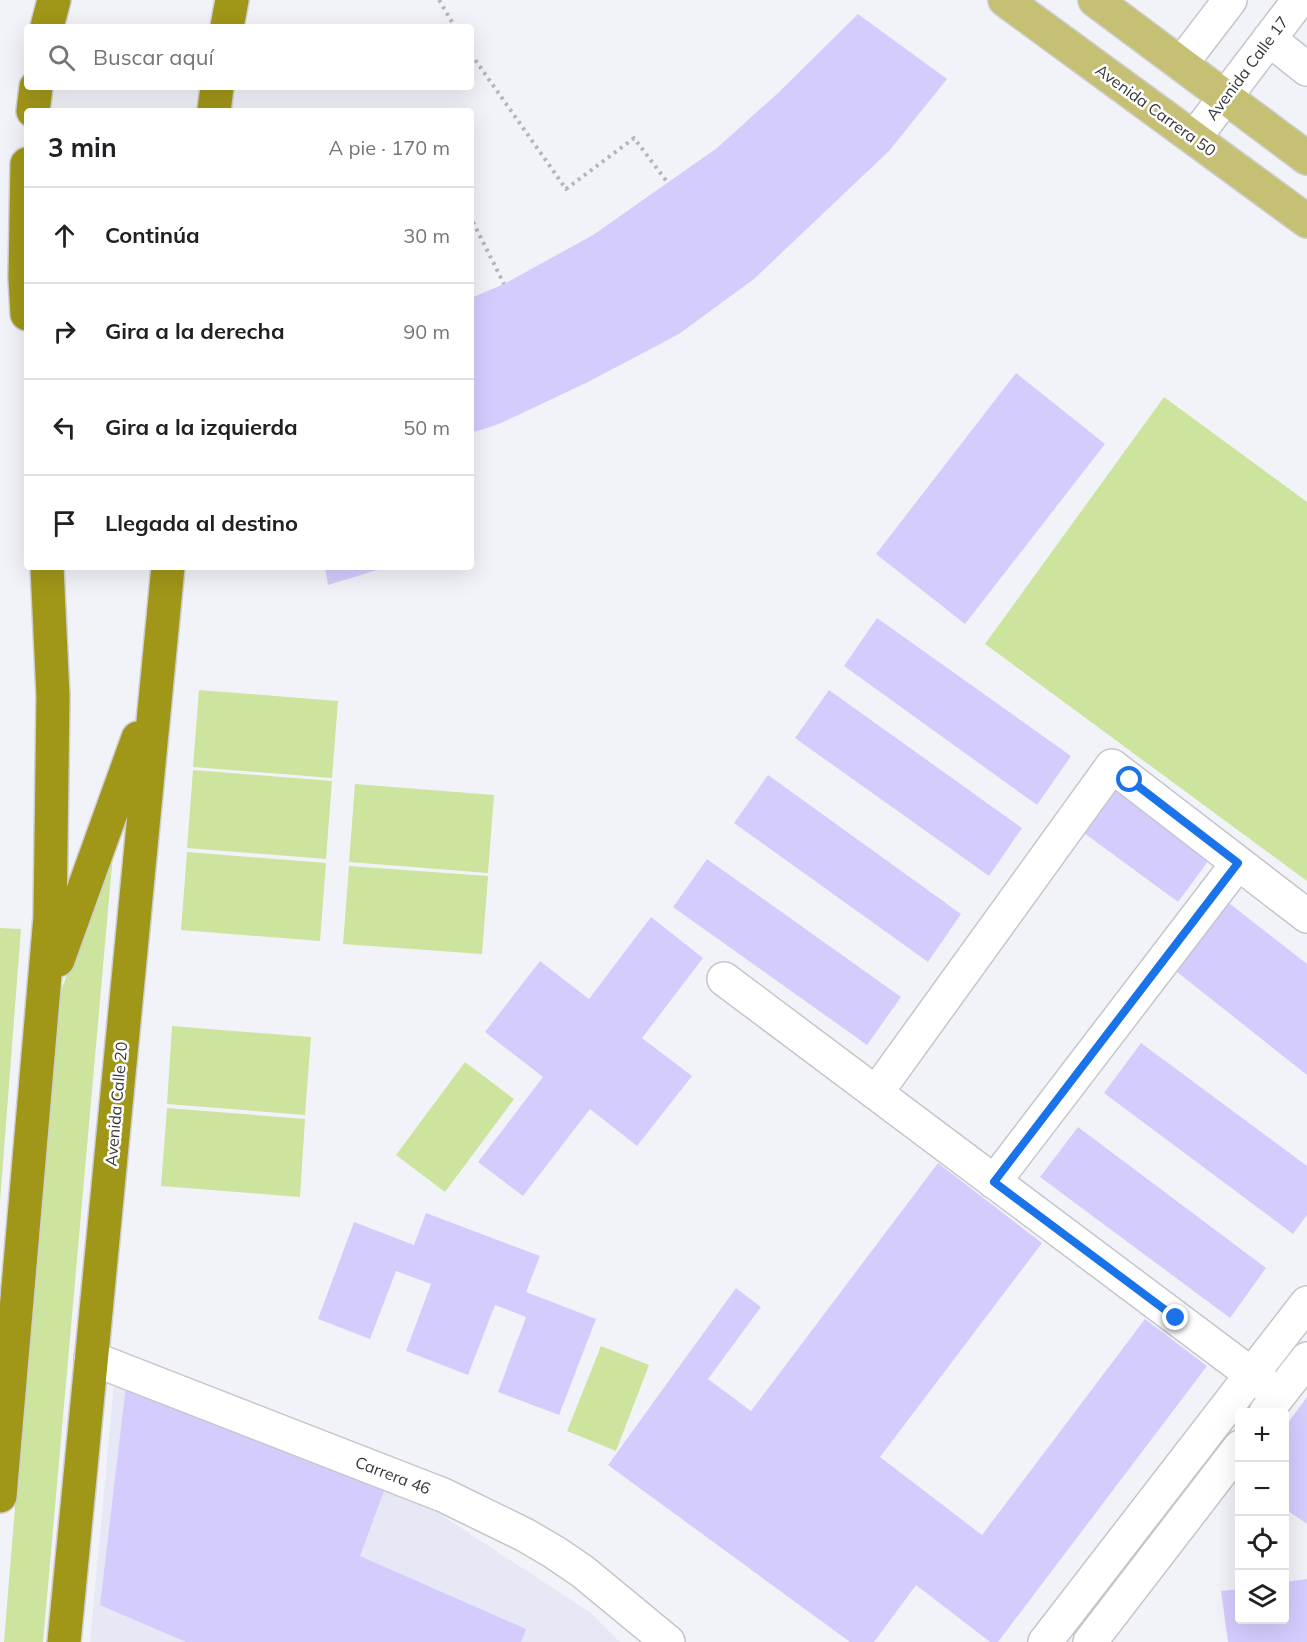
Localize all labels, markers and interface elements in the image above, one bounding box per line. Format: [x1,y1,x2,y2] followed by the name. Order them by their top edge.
[1201,12,1293,124] street label: Avenida Calle 17
[24,24,474,90] search box
[45,41,78,74] icon: search
[93,43,214,71] text: Buscar aquí
[1092,60,1220,160] street label: Avenida Carrera 50
[48,131,117,164] text: 3 min
[329,135,450,160] text: A pie · 170 m
[48,219,81,252] icon: ahead
[105,221,200,249] text: Continúa
[403,223,450,248] text: 30 m
[48,315,81,348] icon: right
[105,317,285,345] text: Gira a la derecha
[403,319,450,344] text: 90 m
[48,411,81,444] icon: left
[105,413,298,441] text: Gira a la izquierda
[403,415,450,440] text: 50 m
[48,507,81,540] icon: arrive
[105,509,298,537] text: Llegada al destino
[1116,766,1142,792] route start
[101,1041,131,1167] street label: Avenida Calle 20
[1162,1304,1188,1330] route end
[1235,1408,1289,1624] map controls
[1235,1408,1289,1462] button: +
[352,1451,434,1499] street label: Carrera 46
[1235,1462,1289,1516] button: −
[1235,1516,1289,1570] button: locate
[1235,1570,1289,1624] button: layers

